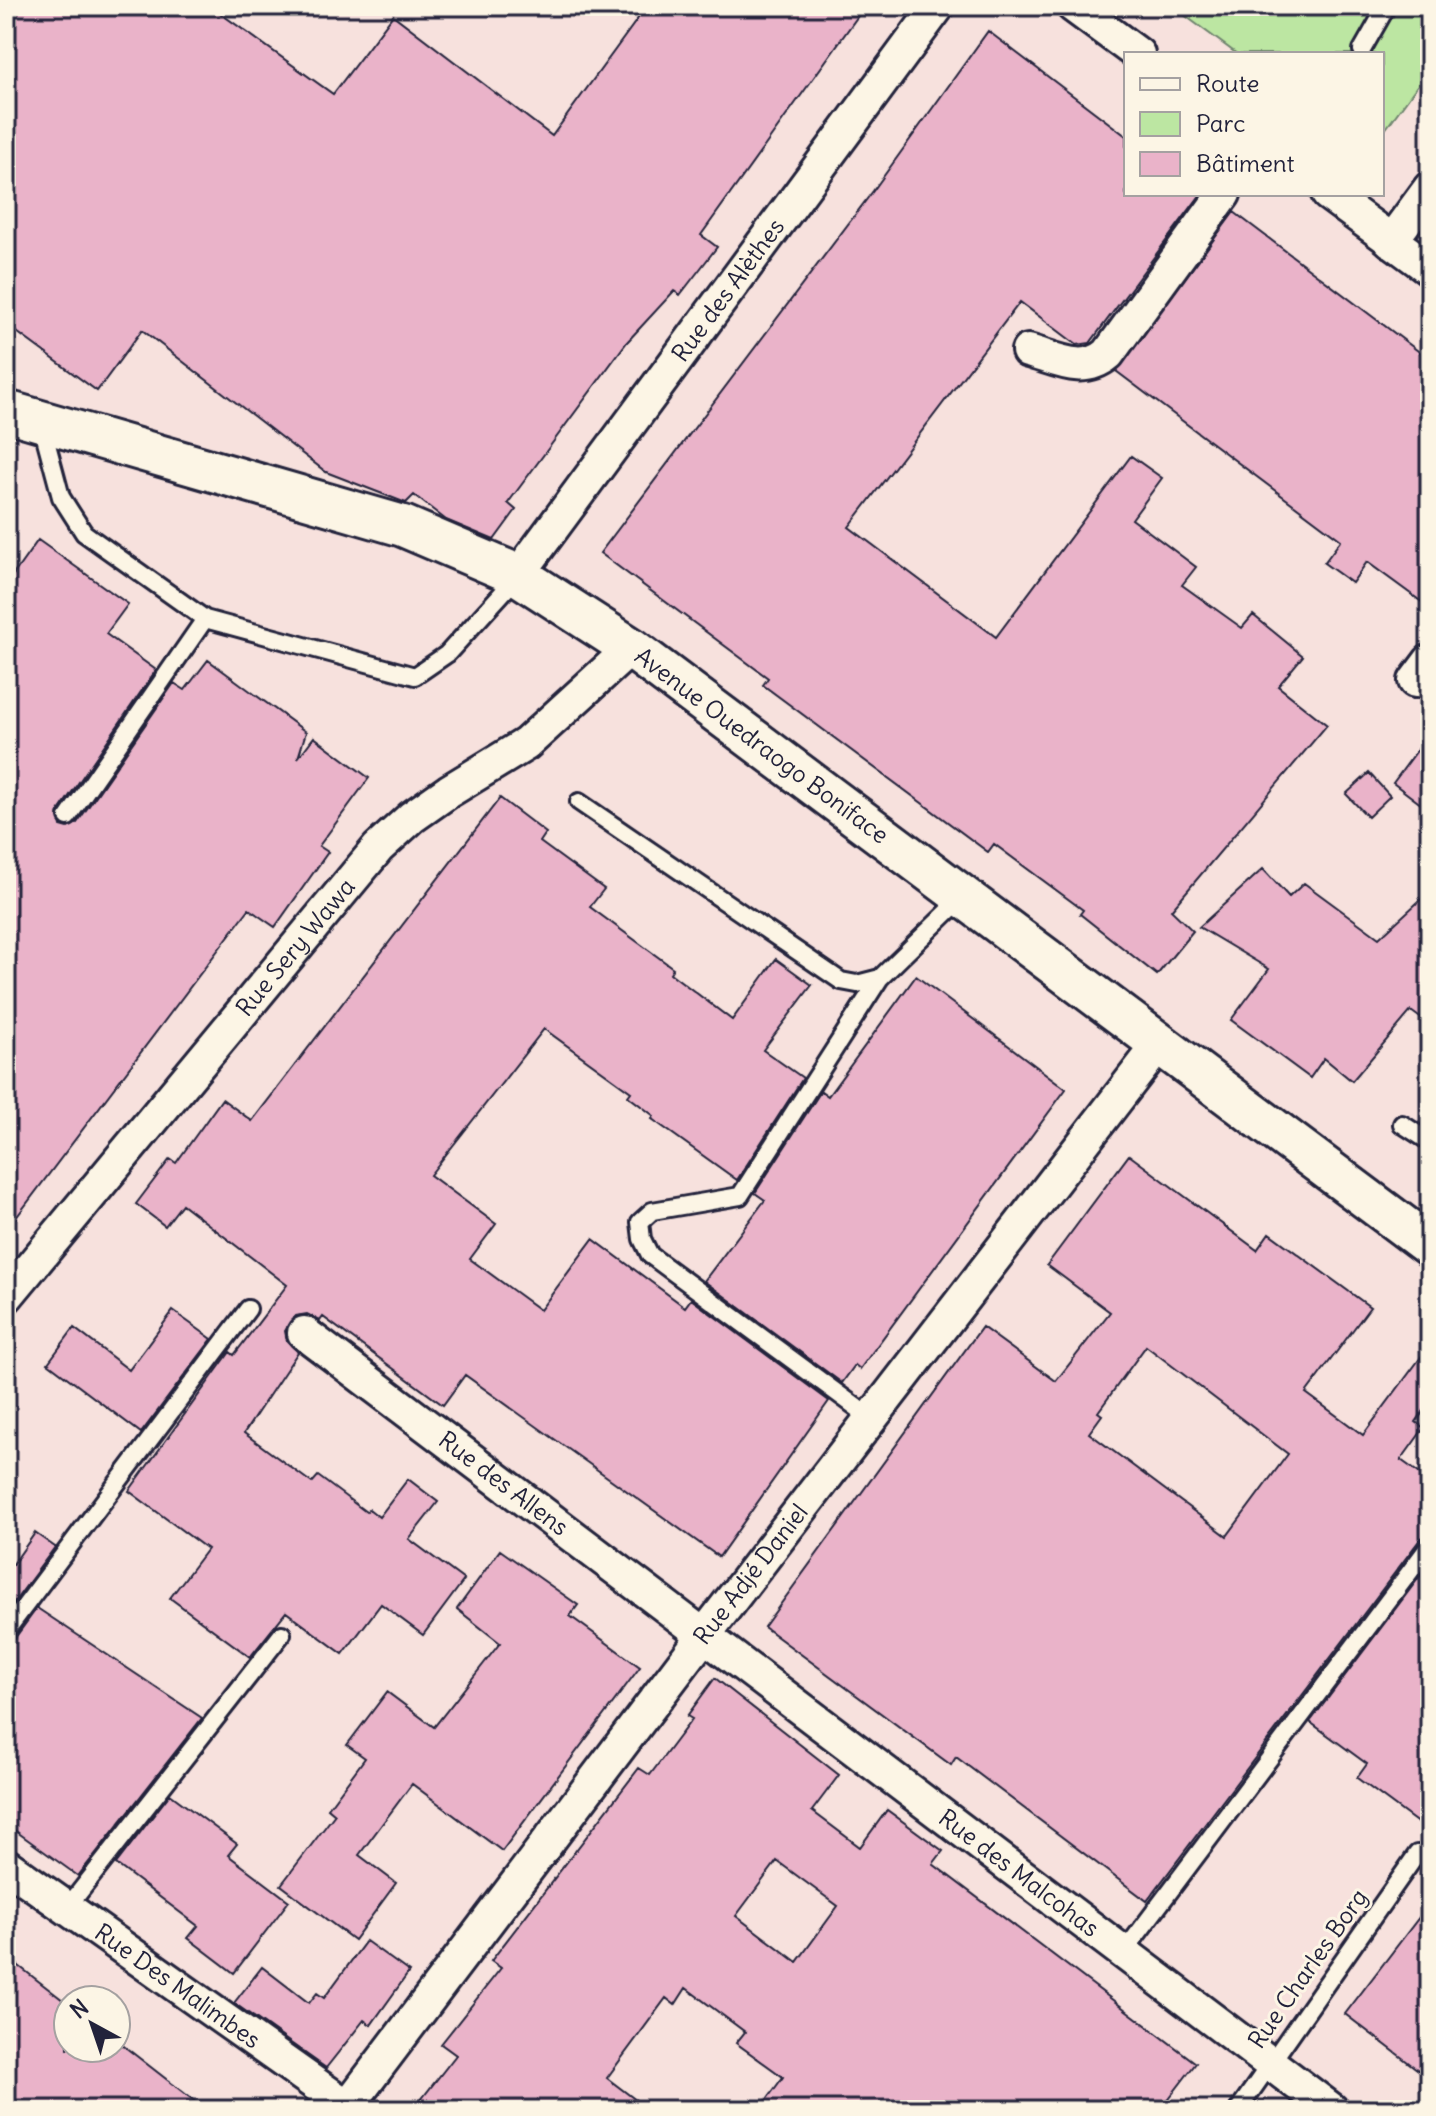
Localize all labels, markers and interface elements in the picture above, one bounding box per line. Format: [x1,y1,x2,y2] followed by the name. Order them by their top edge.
[1124,52,1384,196] legend
[1196,68,1259,98] text: Route
[1196,108,1245,138] text: Parc
[1196,148,1295,178] text: Bâtiment
[665,212,790,367] street label: Rue des Alèthes
[629,640,895,850] street label: Avenue Ouedraogo Boniface
[229,872,361,1022] street label: Rue Sery Wawa
[433,1424,575,1542] street label: Rue des Allens
[686,1497,814,1650] street label: Rue Adjé Daniel
[933,1802,1106,1943] street label: Rue des Malcohas
[1241,1883,1373,2054] street label: Rue Charles Borg
[89,1917,267,2054] street label: Rue Des Malimbes
[52,1984,132,2064] north arrow
[64,1993,94,2024] text: N

